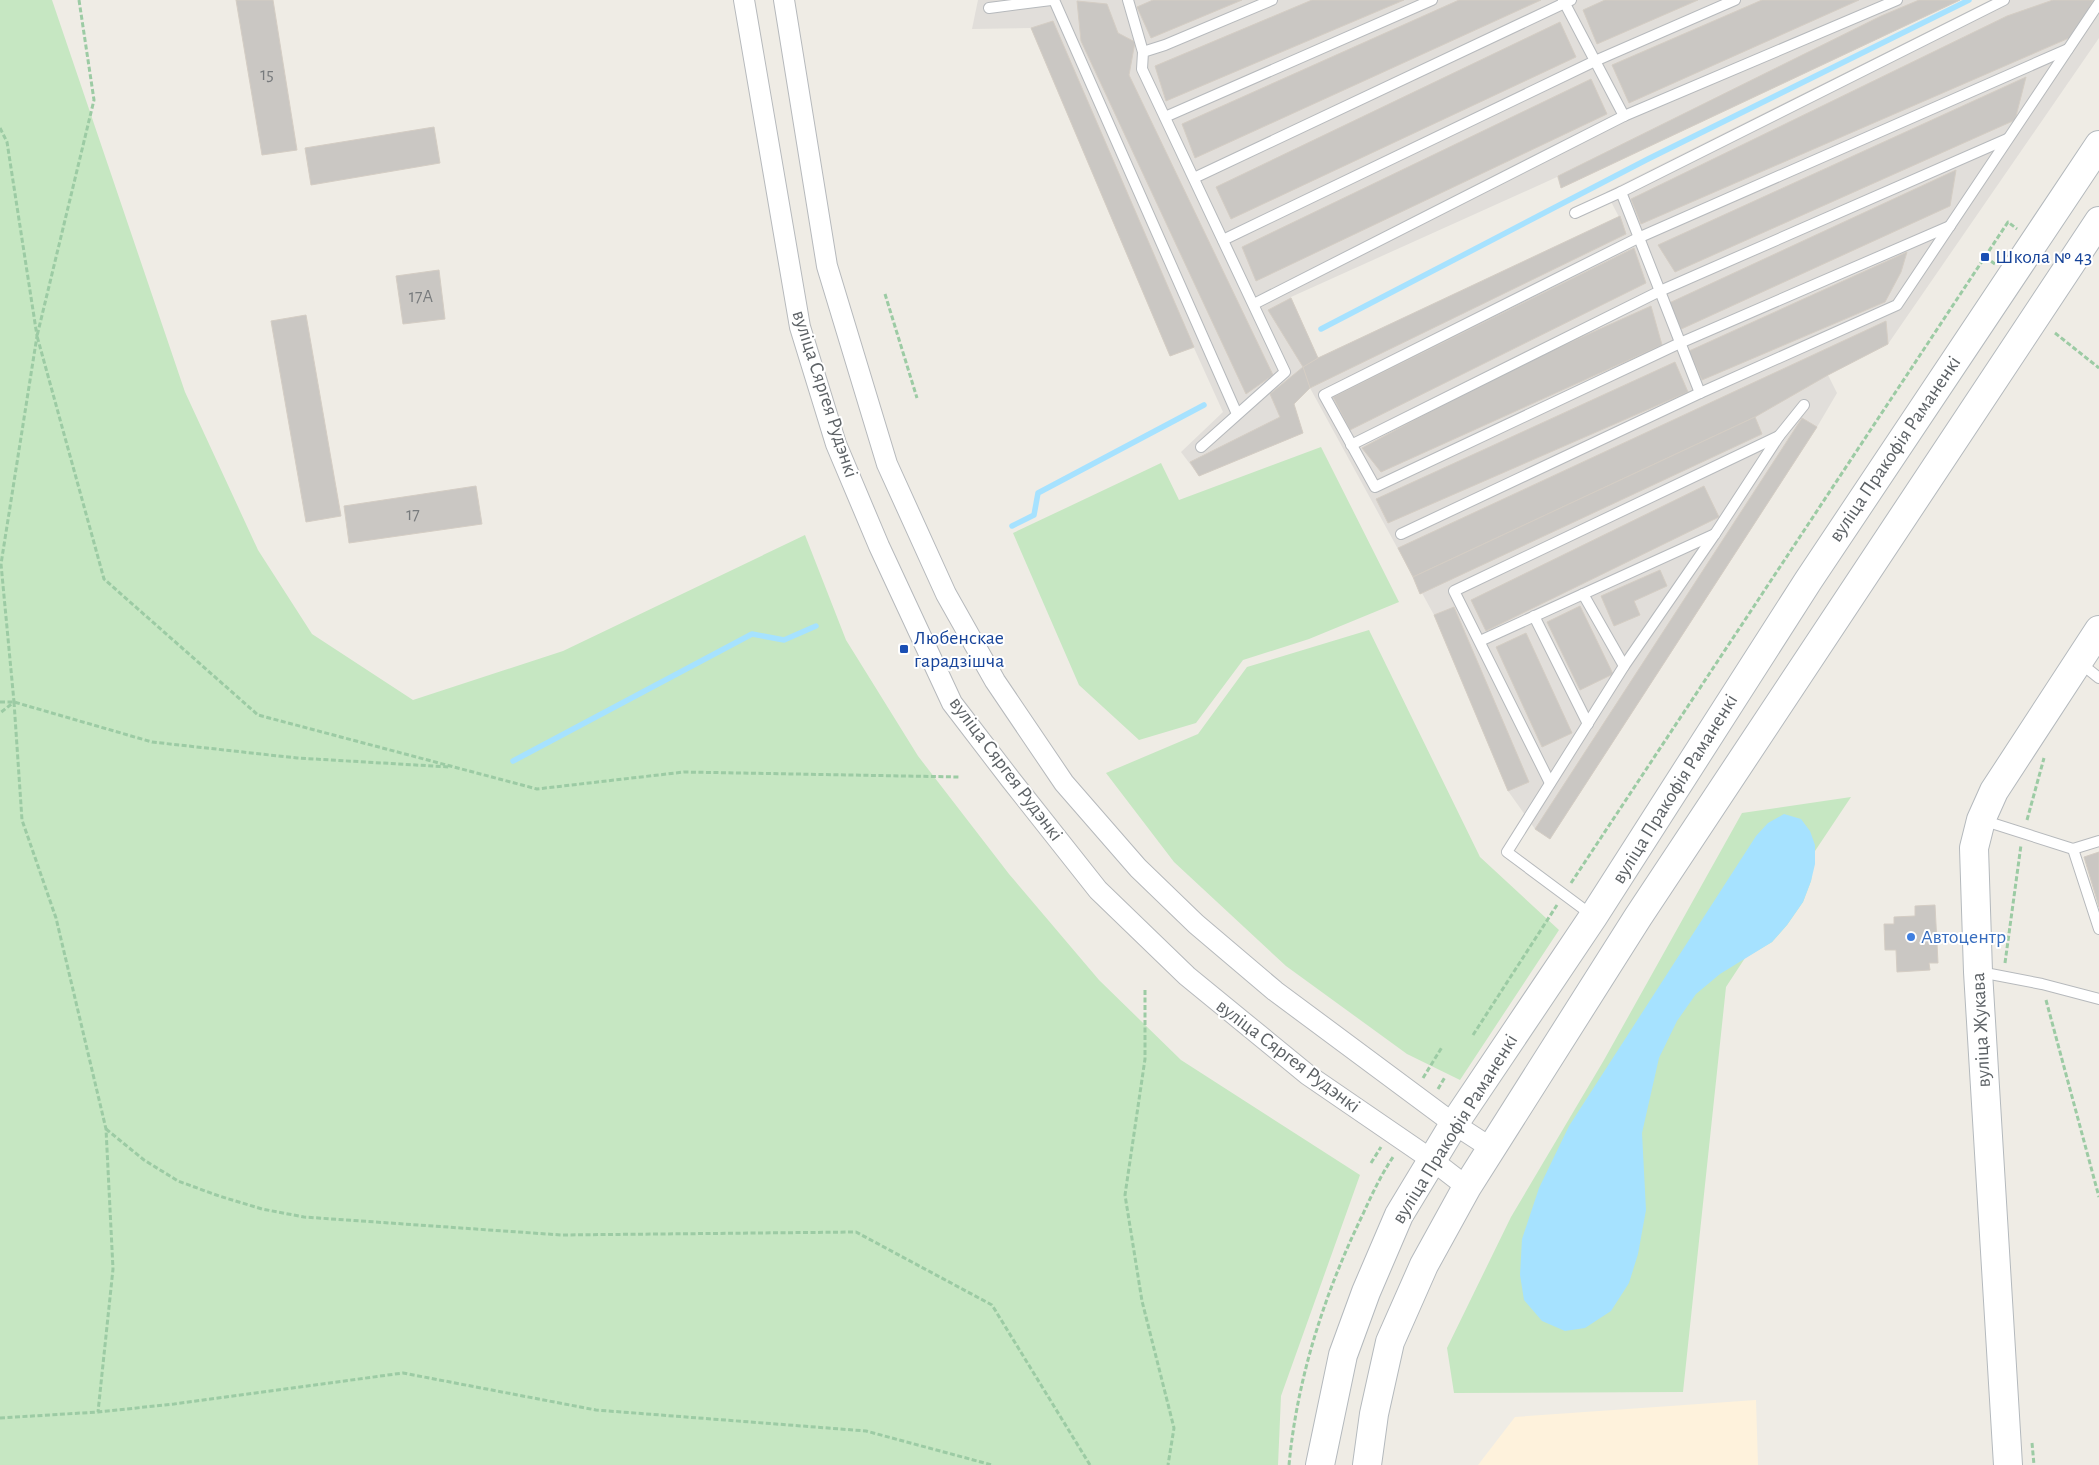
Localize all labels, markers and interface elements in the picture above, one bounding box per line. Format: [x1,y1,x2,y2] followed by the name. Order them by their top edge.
[260,66,274,84] house number: 15
[1995,247,2092,267] place label: Школа № 43
[1979,251,1991,263] marker: Школа № 43
[409,288,434,306] house number: 17А
[788,308,862,480] street label: вуліца Сяргея Рудэнкі
[1825,353,1965,545] street label: вуліца Пракофія Раманенкі
[406,506,420,524] house number: 17
[914,628,1004,671] place label: Любенскае гарадзішча
[898,643,910,655] marker: Любенскае гарадзішча
[1608,691,1742,887] street label: вуліца Пракофія Раманенкі
[945,693,1067,845] street label: вуліца Сяргея Рудэнкі
[1921,927,2006,947] place label: Автоцентр
[1905,931,1917,943] marker: Автоцентр
[1968,972,1994,1088] street label: вуліца Жукава
[1212,995,1364,1117] street label: вуліца Сяргея Рудэнкі
[1388,1031,1522,1227] street label: вуліца Пракофія Раманенкі

